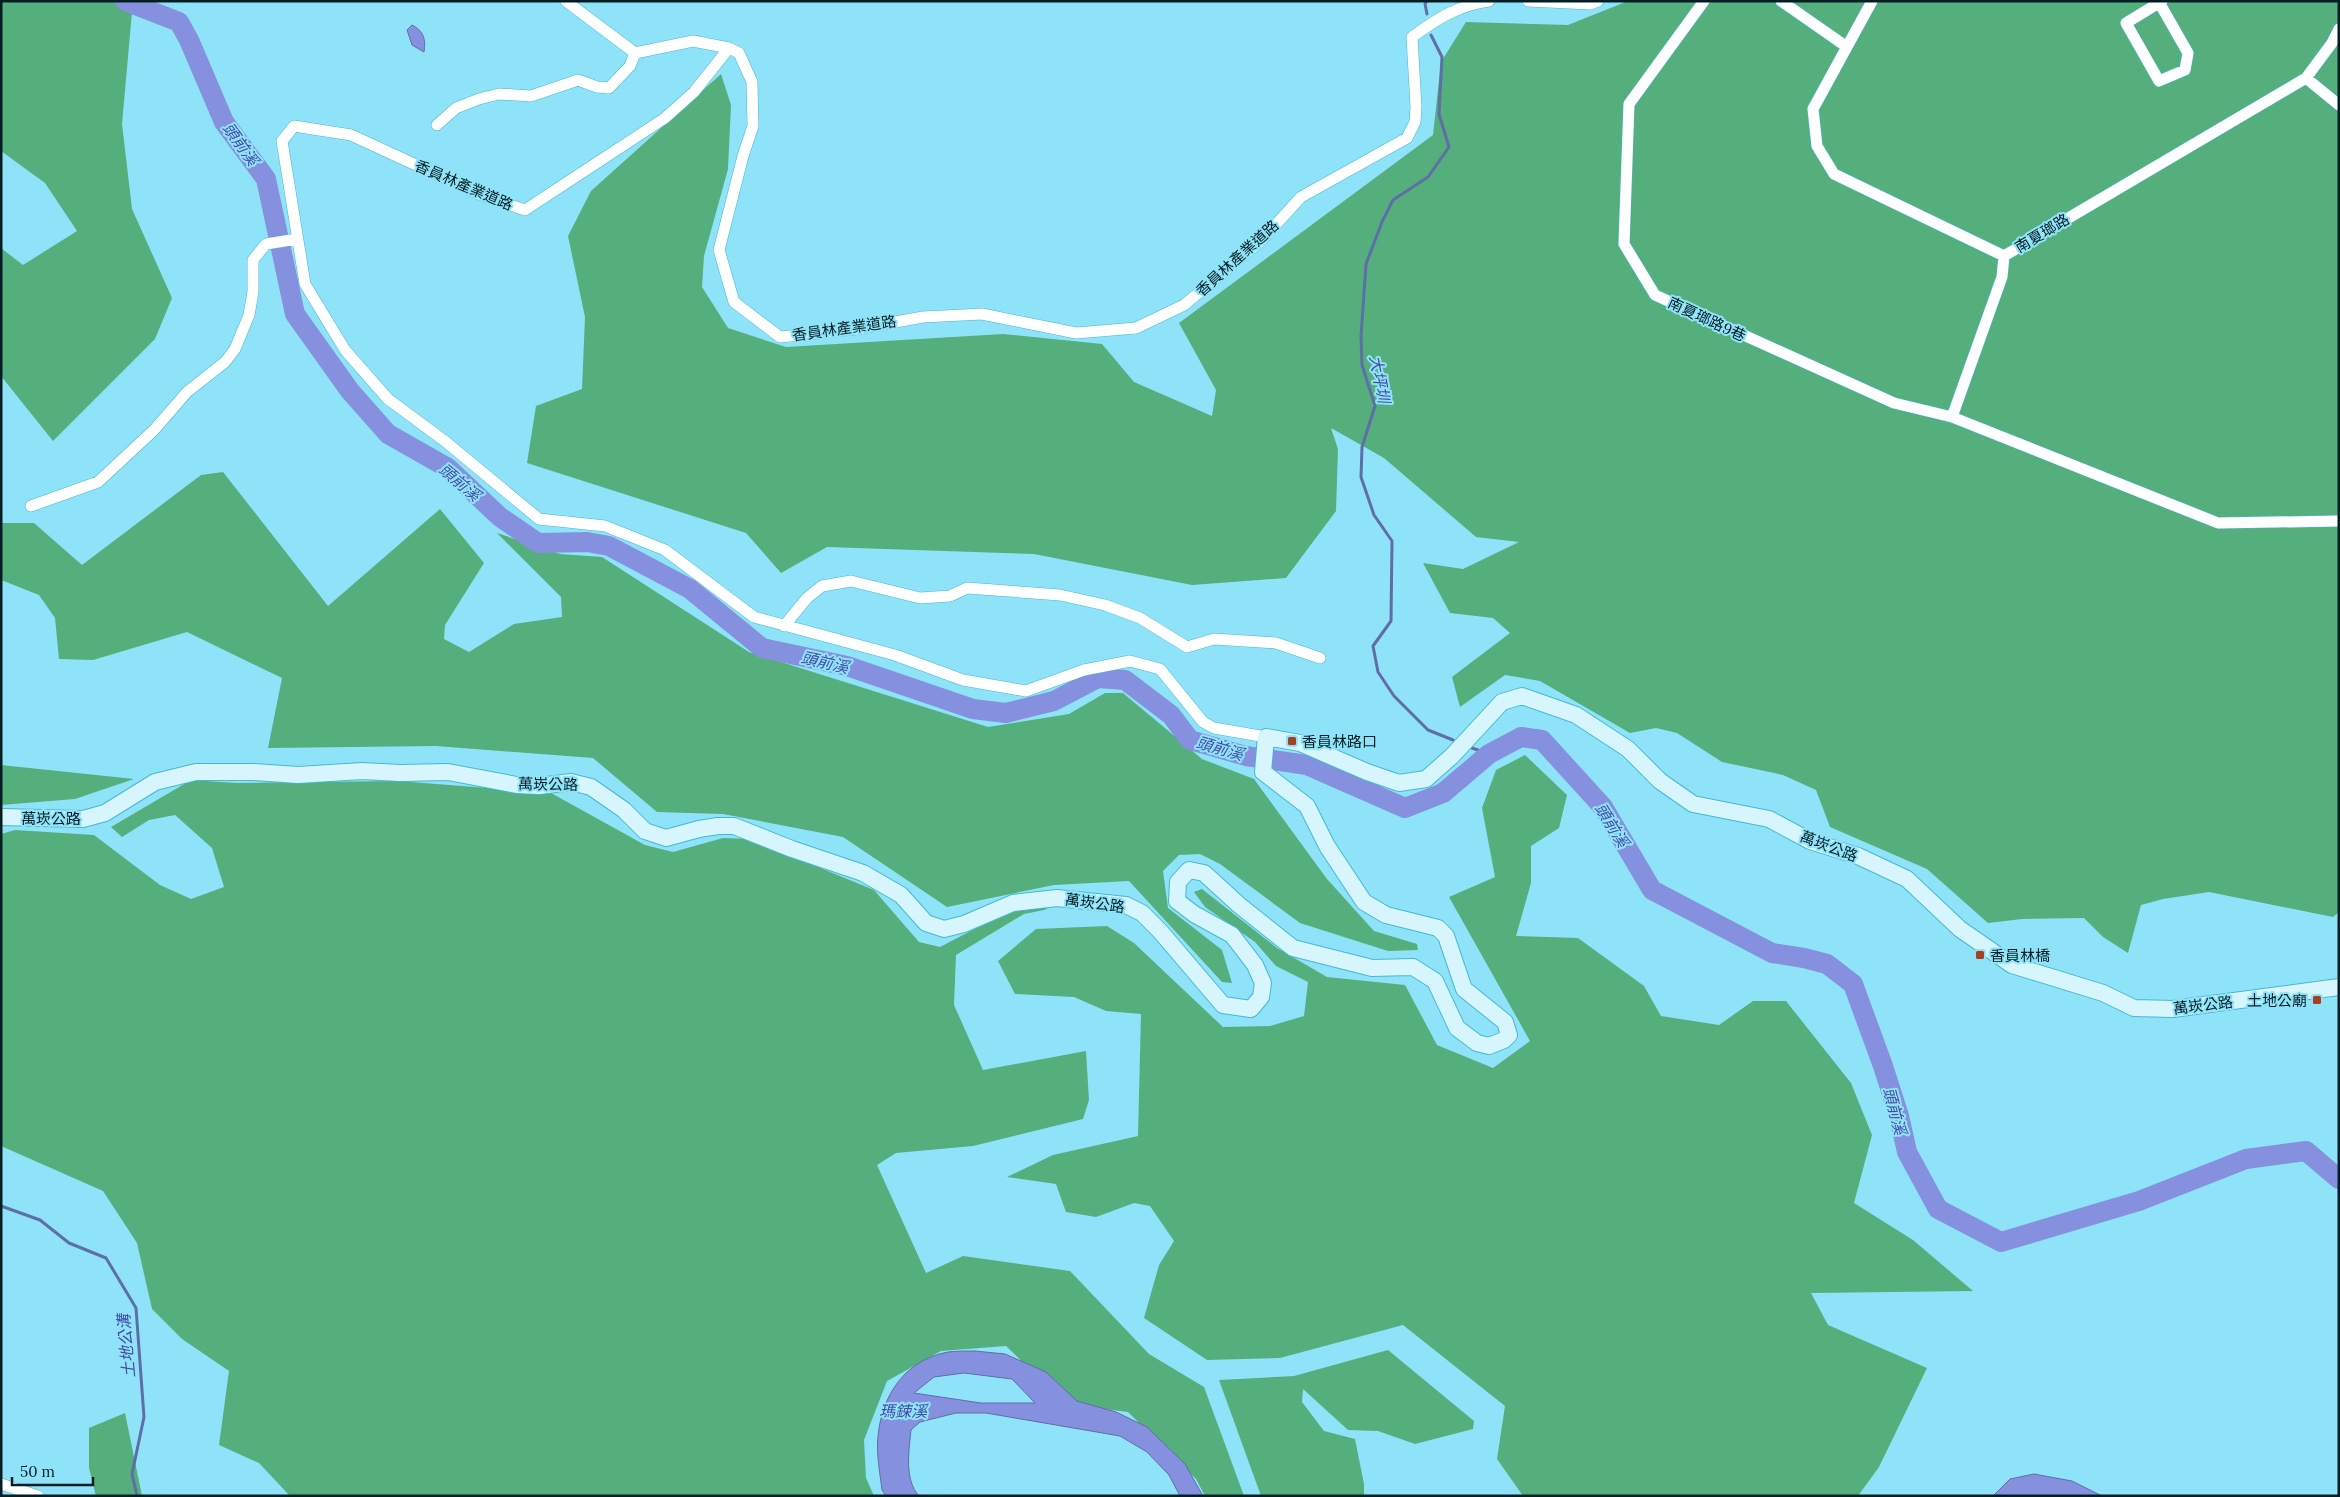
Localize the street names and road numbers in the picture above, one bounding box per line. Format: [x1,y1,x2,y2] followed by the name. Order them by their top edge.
[412,156,516,214] street label: 香員林產業道路
[2011,209,2073,257] street label: 南夏瑯路
[1192,216,1282,300] street label: 香員林產業道路
[1665,293,1749,345] street label: 南夏瑯路9巷
[791,311,897,345] street label: 香員林產業道路
[518,774,578,794] street label: 萬崁公路
[21,809,81,828] street label: 萬崁公路
[1798,826,1860,866] street label: 萬崁公路
[1064,889,1126,917] street label: 萬崁公路
[2172,992,2234,1018] street label: 萬崁公路

